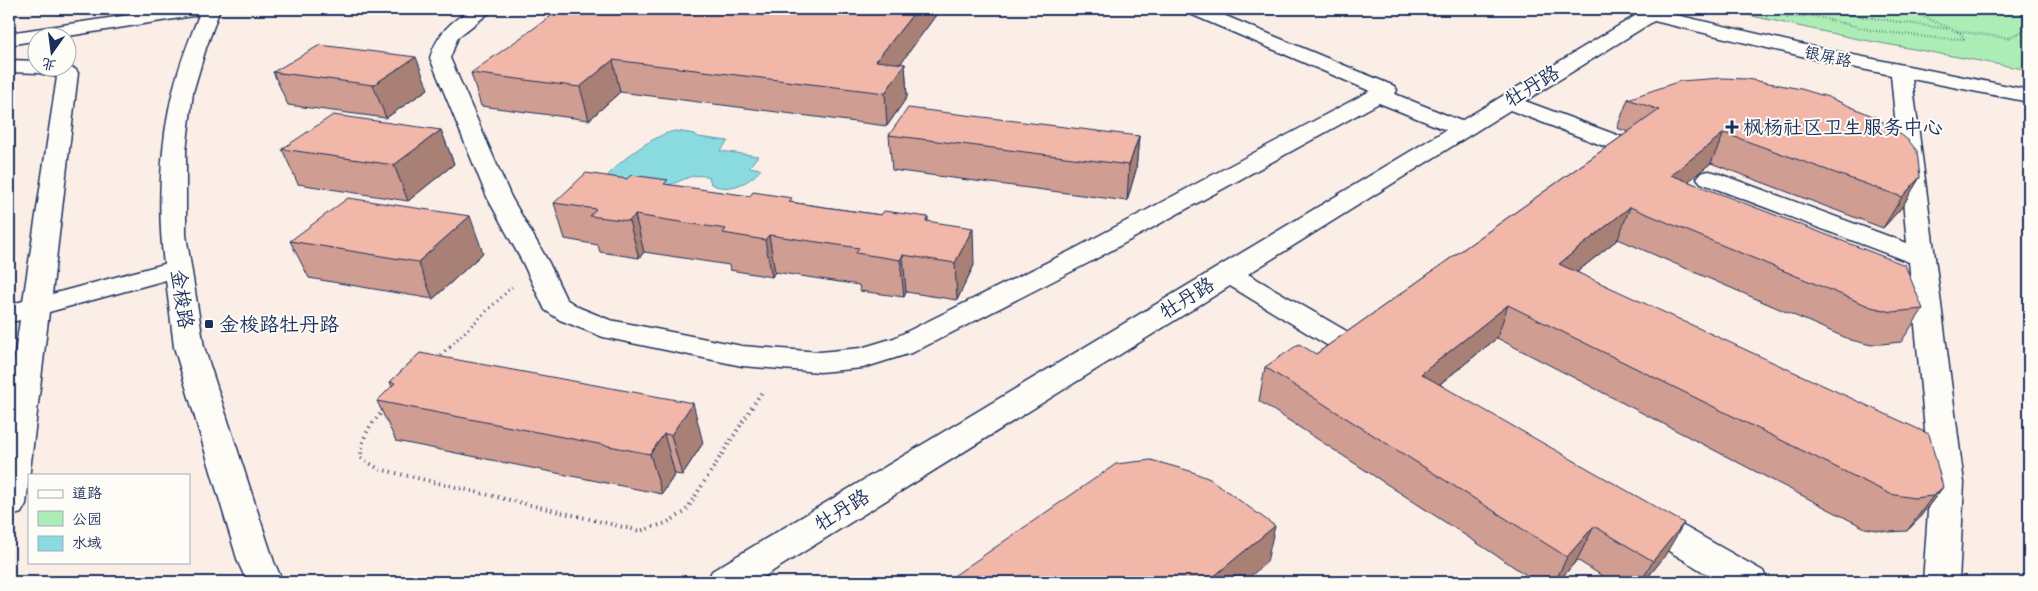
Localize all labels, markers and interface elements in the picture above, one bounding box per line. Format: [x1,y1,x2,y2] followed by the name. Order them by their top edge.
[28,28,78,78] north arrow
[1802,42,1854,72] street label: 银屏路
[40,54,58,74] text: 北
[1500,59,1565,112] street label: 牡丹路
[1743,115,1943,140] place label: 枫杨社区卫生服务中心
[1725,120,1739,134] marker: 枫杨社区卫生服务中心
[165,268,199,331] street label: 金梭路
[1155,271,1220,324] street label: 牡丹路
[219,312,340,337] place label: 金梭路牡丹路
[203,318,215,330] marker: 金梭路牡丹路
[28,474,190,564] legend
[810,483,875,536] street label: 牡丹路
[72,484,102,503] text: 道路
[72,510,102,529] text: 公园
[72,534,102,553] text: 水域

